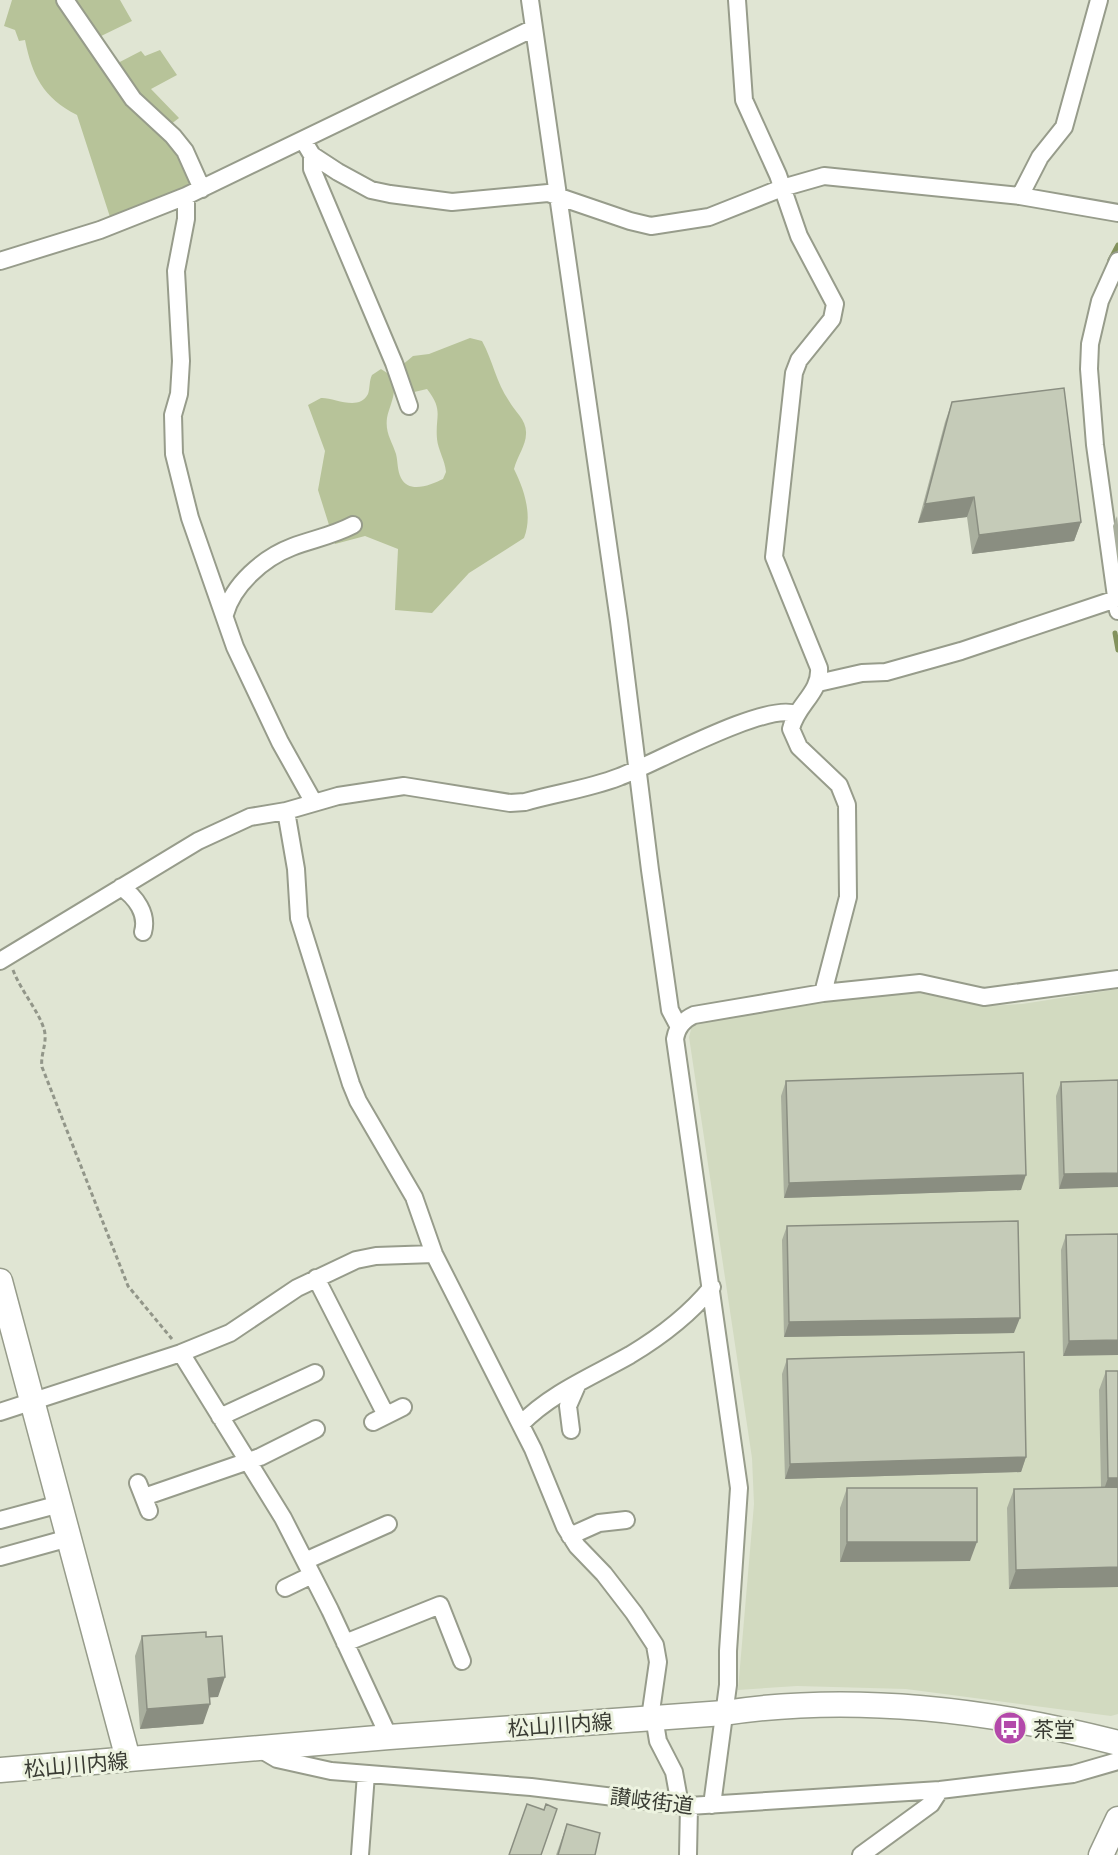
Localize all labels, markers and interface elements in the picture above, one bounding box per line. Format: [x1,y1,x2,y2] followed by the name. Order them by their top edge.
[507,1708,613,1740] street label: 松山川内線
[992,1710,1028,1746] bus stop icon: 茶堂
[1033,1716,1075,1741] place label: 茶堂
[23,1747,129,1781] street label: 松山川内線
[609,1782,695,1818] street label: 讃岐街道

